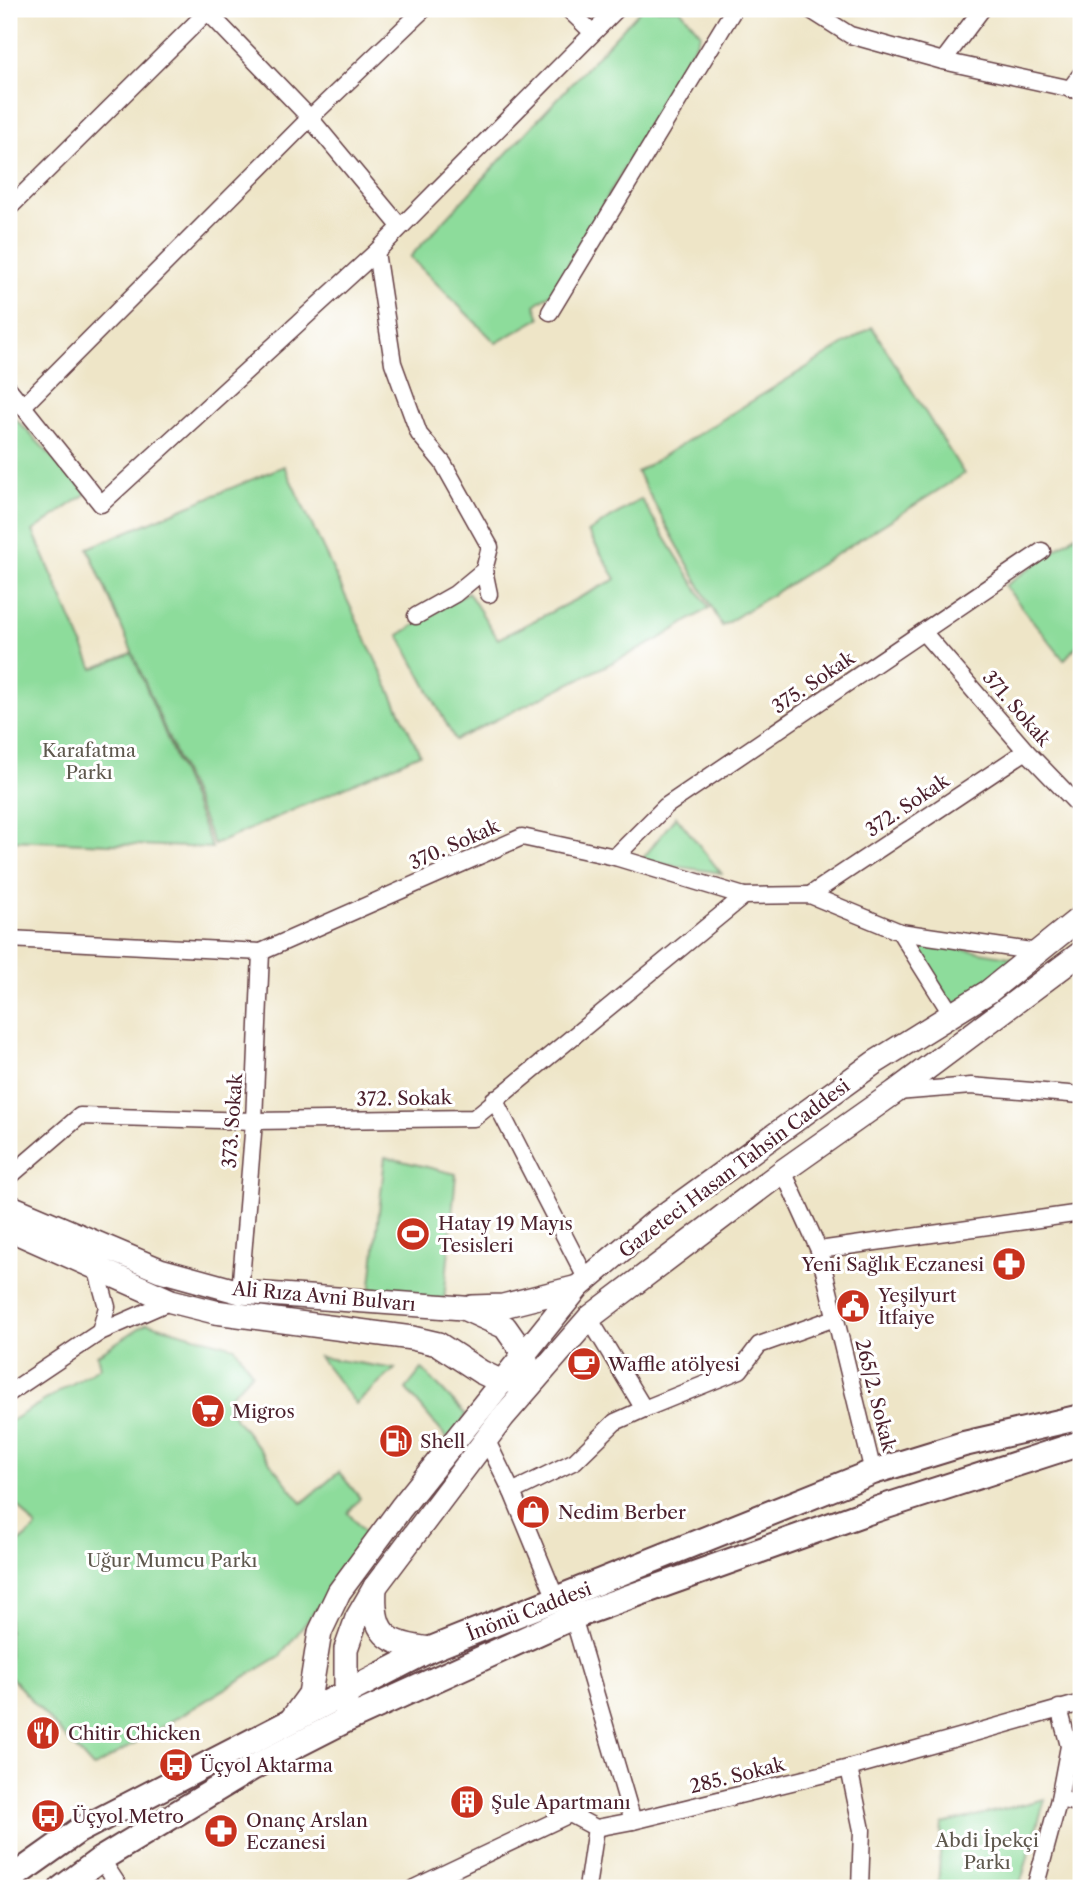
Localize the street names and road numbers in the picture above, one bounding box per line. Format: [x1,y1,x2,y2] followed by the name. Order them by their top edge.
[768,646,860,718] street label: 375. Sokak
[978,666,1056,752] street label: 371. Sokak
[861,769,954,842] street label: 372. Sokak
[406,814,504,875] street label: 370. Sokak
[218,1072,247,1169] street label: 373. Sokak
[614,1074,854,1263] street label: Gazeteci Hasan Tahsin Caddesi
[356,1086,453,1111] street label: 372. Sokak
[230,1277,417,1316] street label: Ali Rıza Avni Bulvarı
[850,1337,901,1454] street label: 265/2. Sokak
[464,1577,595,1646] street label: İnönü Caddesi
[687,1752,788,1798] street label: 285. Sokak

